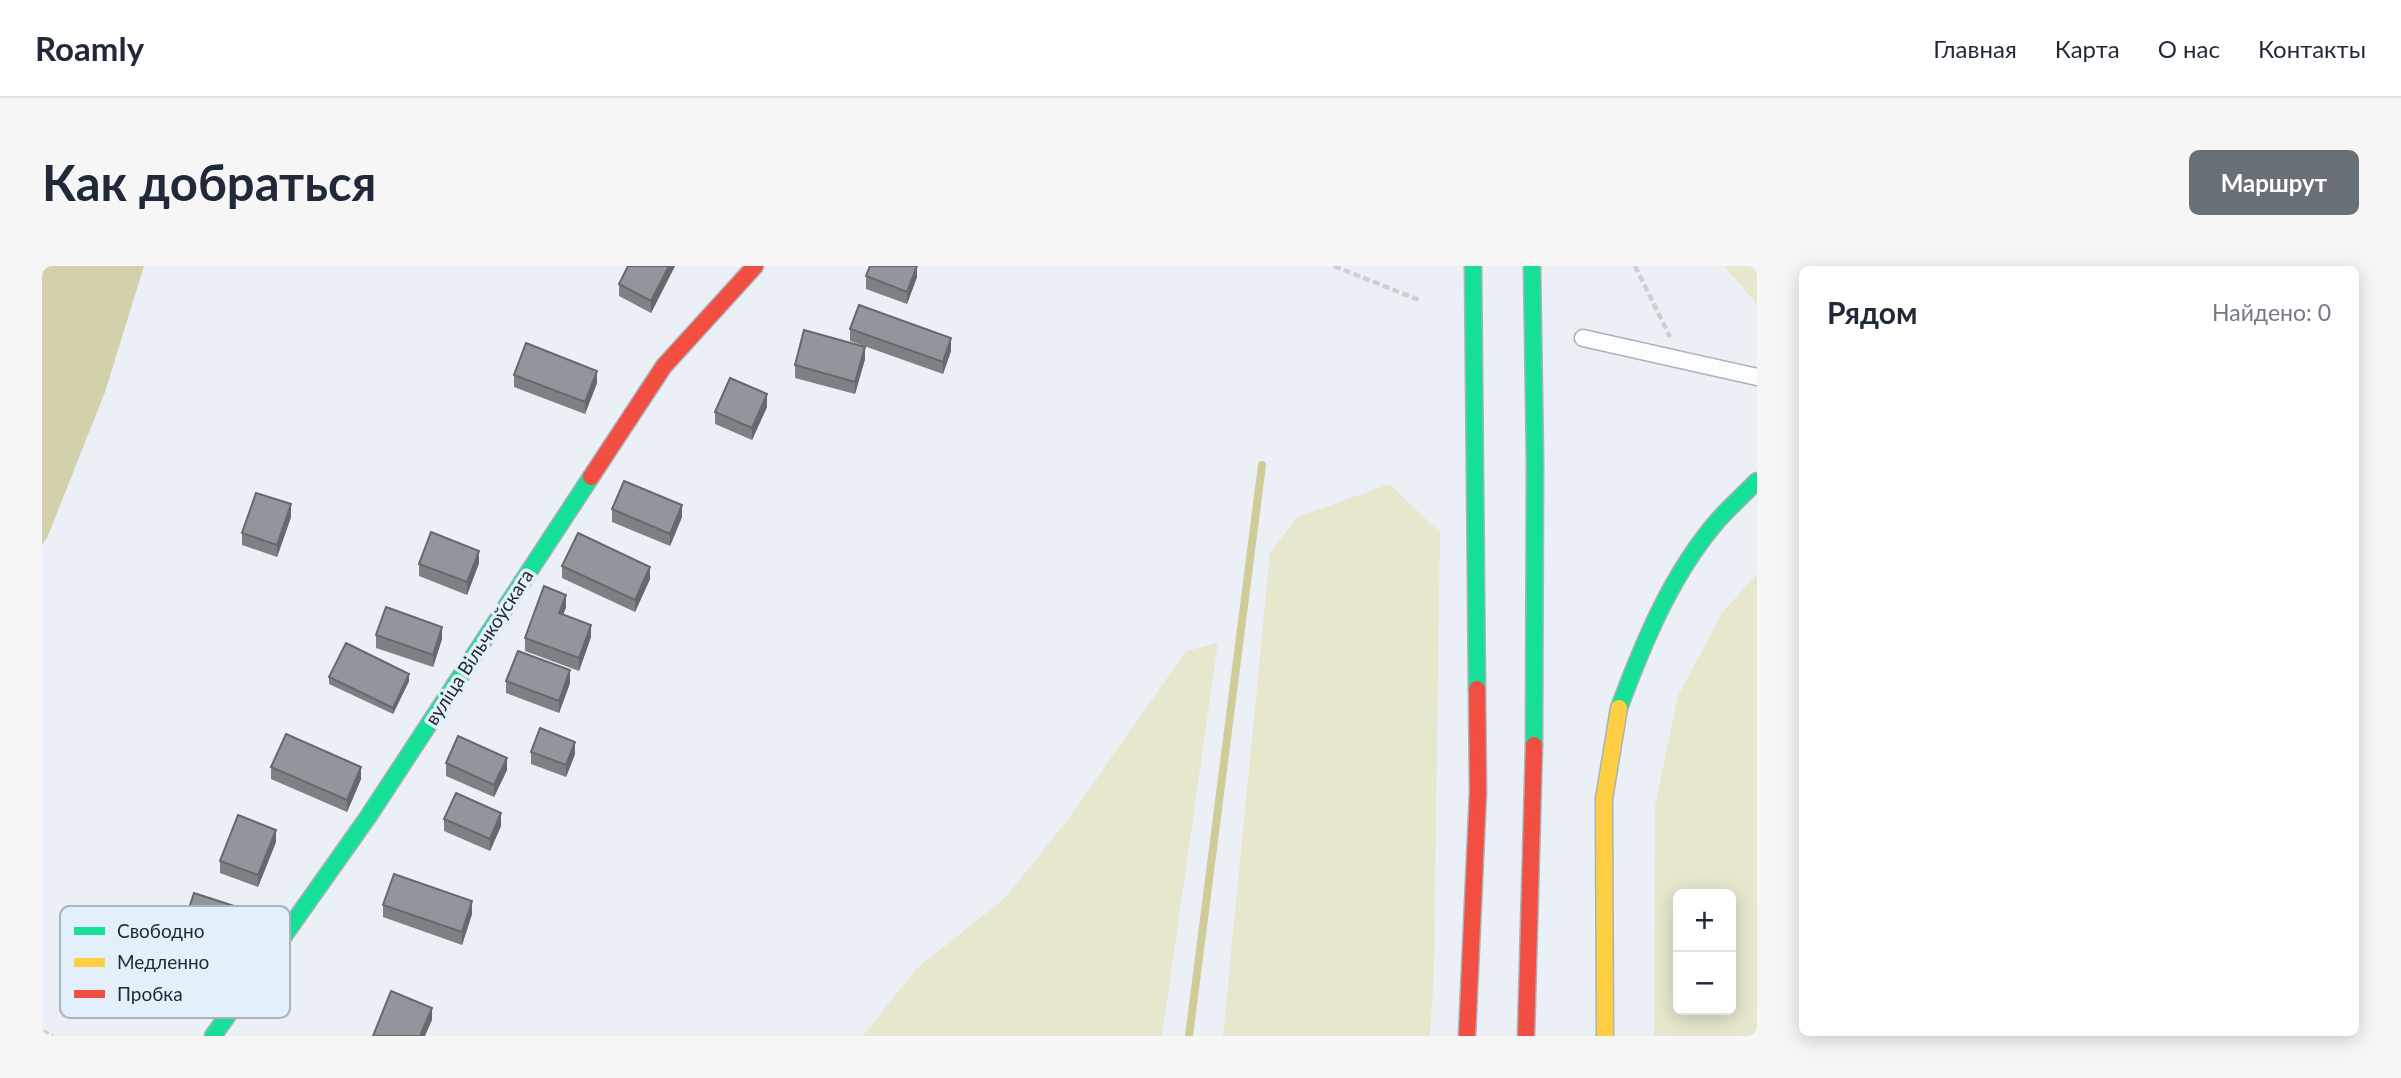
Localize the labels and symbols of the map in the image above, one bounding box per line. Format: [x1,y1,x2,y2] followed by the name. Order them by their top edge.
[420,565,537,729] street label: вуліца Вільчкоўскага
[60,906,290,1018] legend
[117,919,205,942] text: Свободно
[117,950,209,973] text: Медленно
[117,982,183,1005] text: Пробка

